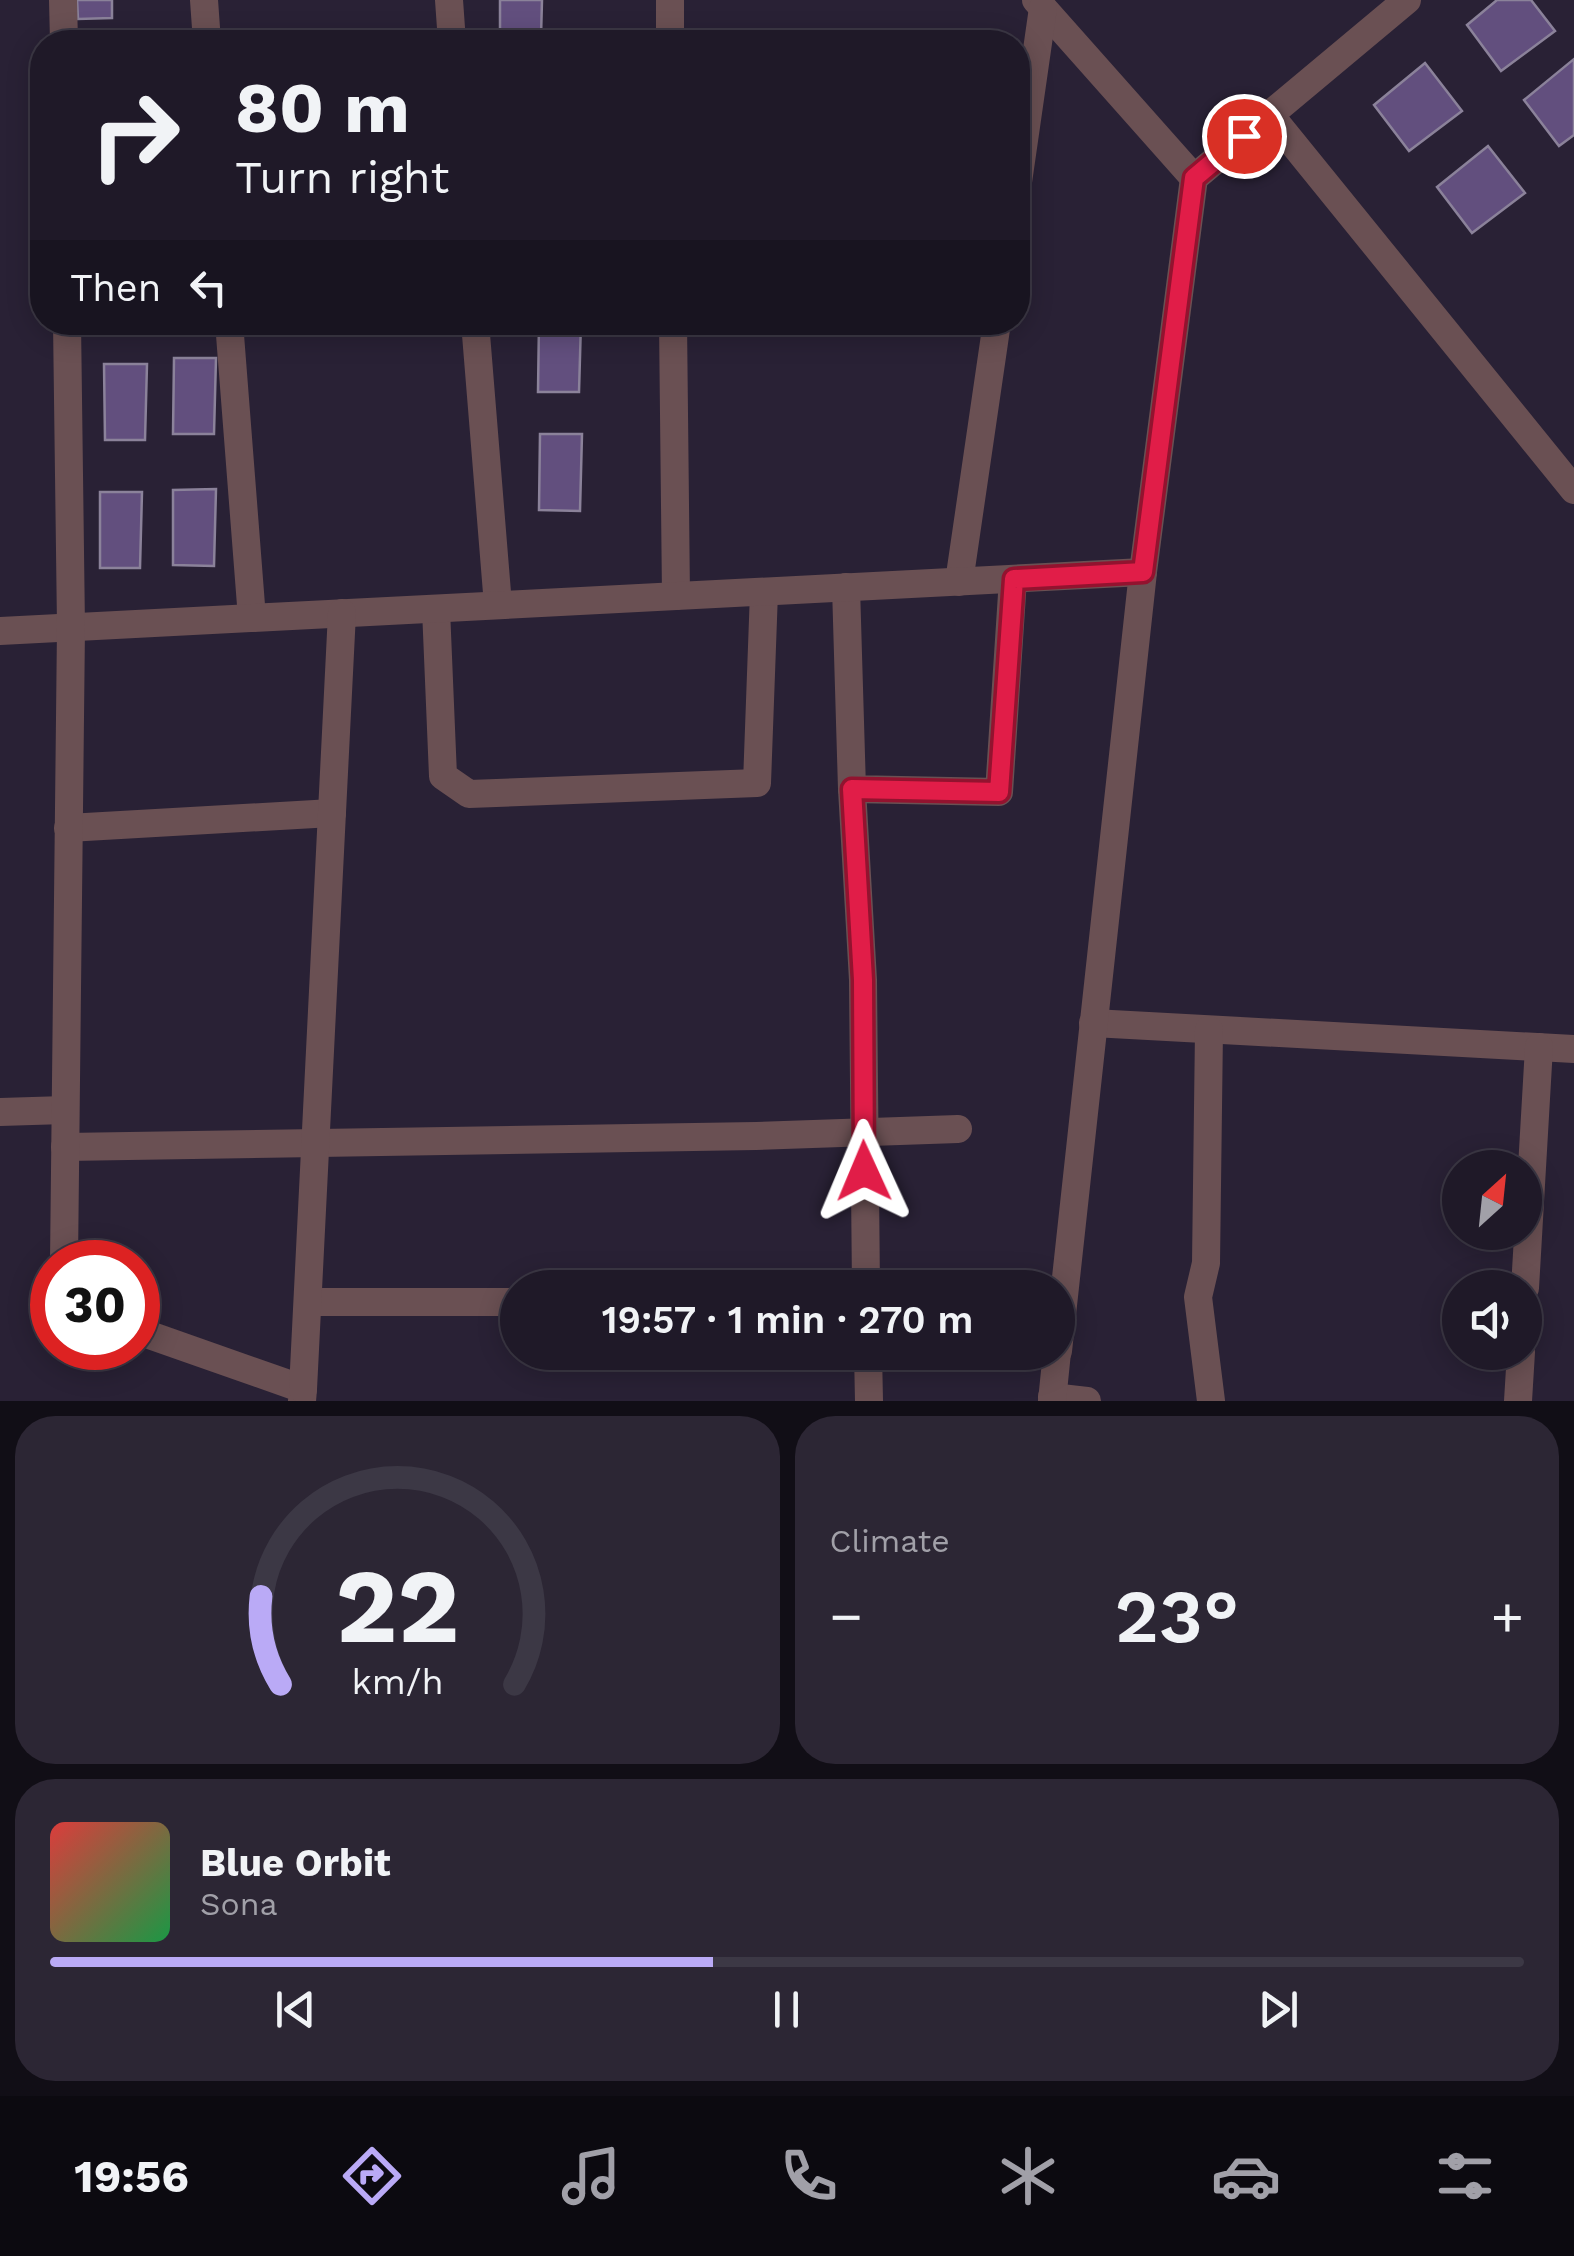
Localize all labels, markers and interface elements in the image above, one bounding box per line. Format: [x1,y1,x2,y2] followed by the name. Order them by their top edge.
[235,67,410,149] text: 80 m
[70,70,200,200] icon: right
[1202,94,1287,179] pin
[1217,109,1272,164] icon: arrive
[235,151,449,204] text: Turn right
[181,260,236,315] icon: left
[70,266,161,310] text: Then
[812,1119,916,1223] position arrow
[1442,1150,1542,1250] north arrow
[1442,1150,1542,1370] map controls
[30,1240,160,1370] speed limit sign: 30
[1442,1270,1542,1370] button: sound
[602,1298,973,1342] text: 19:57 · 1 min · 270 m
[830,1522,950,1560] text: Climate
[335,1545,459,1667] text: 22
[1114,1572,1239,1660] text: 23°
[830,1584,863,1648] text: −
[1491,1584,1524,1648] text: +
[351,1661,443,1703] text: km/h
[200,1841,391,1885] text: Blue Orbit
[200,1885,278,1923] text: Sona
[268,1982,323,2037] icon: previous
[759,1982,814,2037] icon: pause
[1251,1982,1306,2037] icon: next
[337,2141,407,2211] icon: directions
[556,2141,626,2211] icon: music
[774,2141,844,2211] icon: phone
[993,2141,1063,2211] icon: climate
[1211,2141,1281,2211] icon: car
[1430,2141,1500,2211] icon: filters
[74,2150,189,2203] text: 19:56

